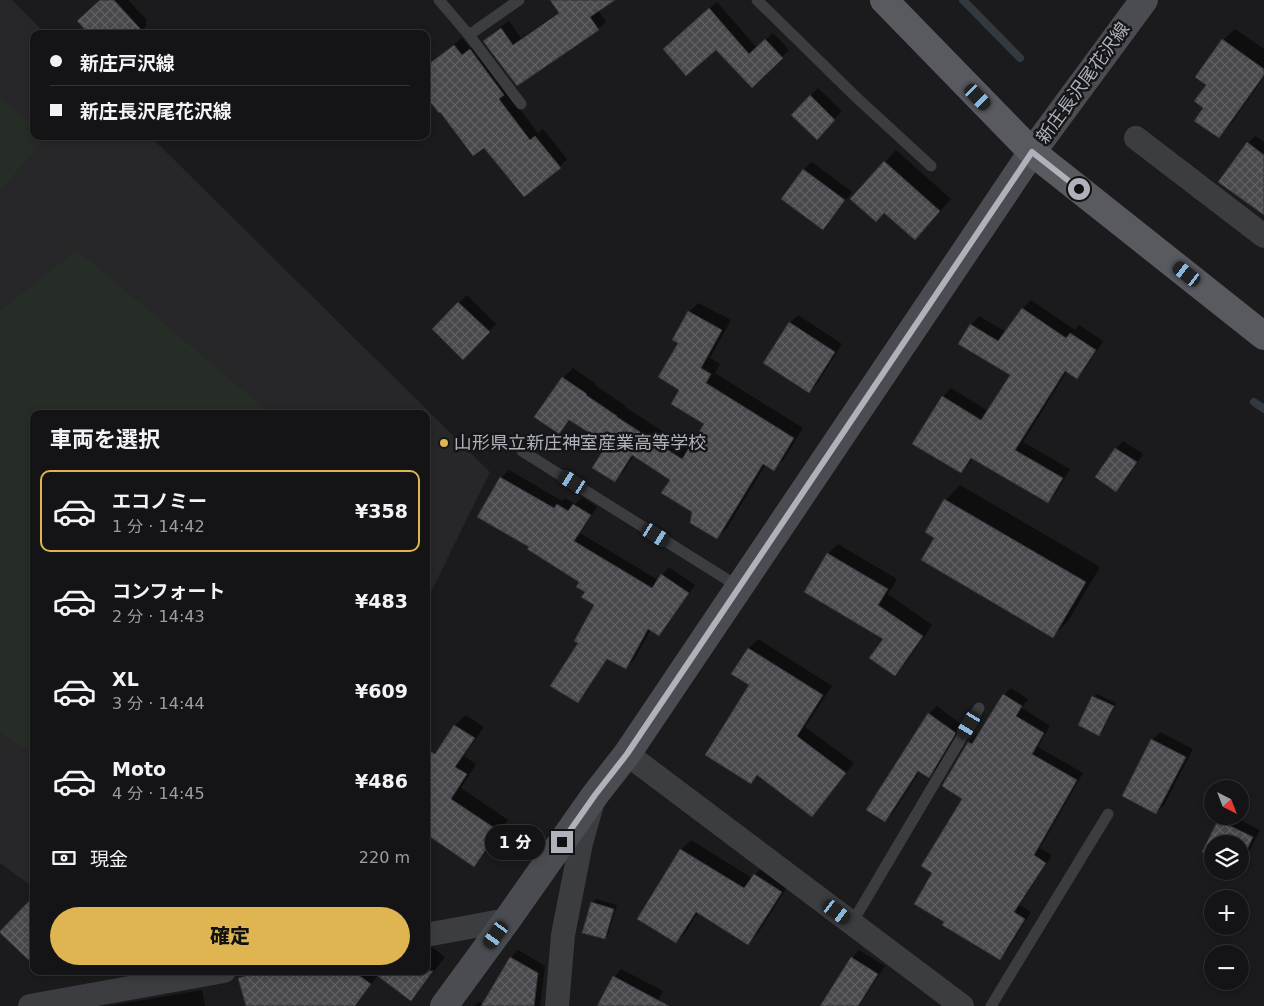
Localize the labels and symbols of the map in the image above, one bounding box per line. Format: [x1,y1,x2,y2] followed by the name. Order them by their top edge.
[1032,18,1133,147] street label: 新庄長沢尾花沢線
[962,81,993,113] car
[1068,178,1090,200] route start
[1170,259,1203,289] car
[454,432,706,453] place label: 山形県立新庄神室産業高等学校
[438,437,450,449] marker: 山形県立新庄神室産業高等学校
[556,468,589,496] car
[639,521,672,549] car
[954,708,983,742] car
[1204,780,1249,825] north arrow
[484,824,544,860] callout: 1 分
[551,831,573,853] route end
[820,897,853,927] car
[481,918,510,952] car

